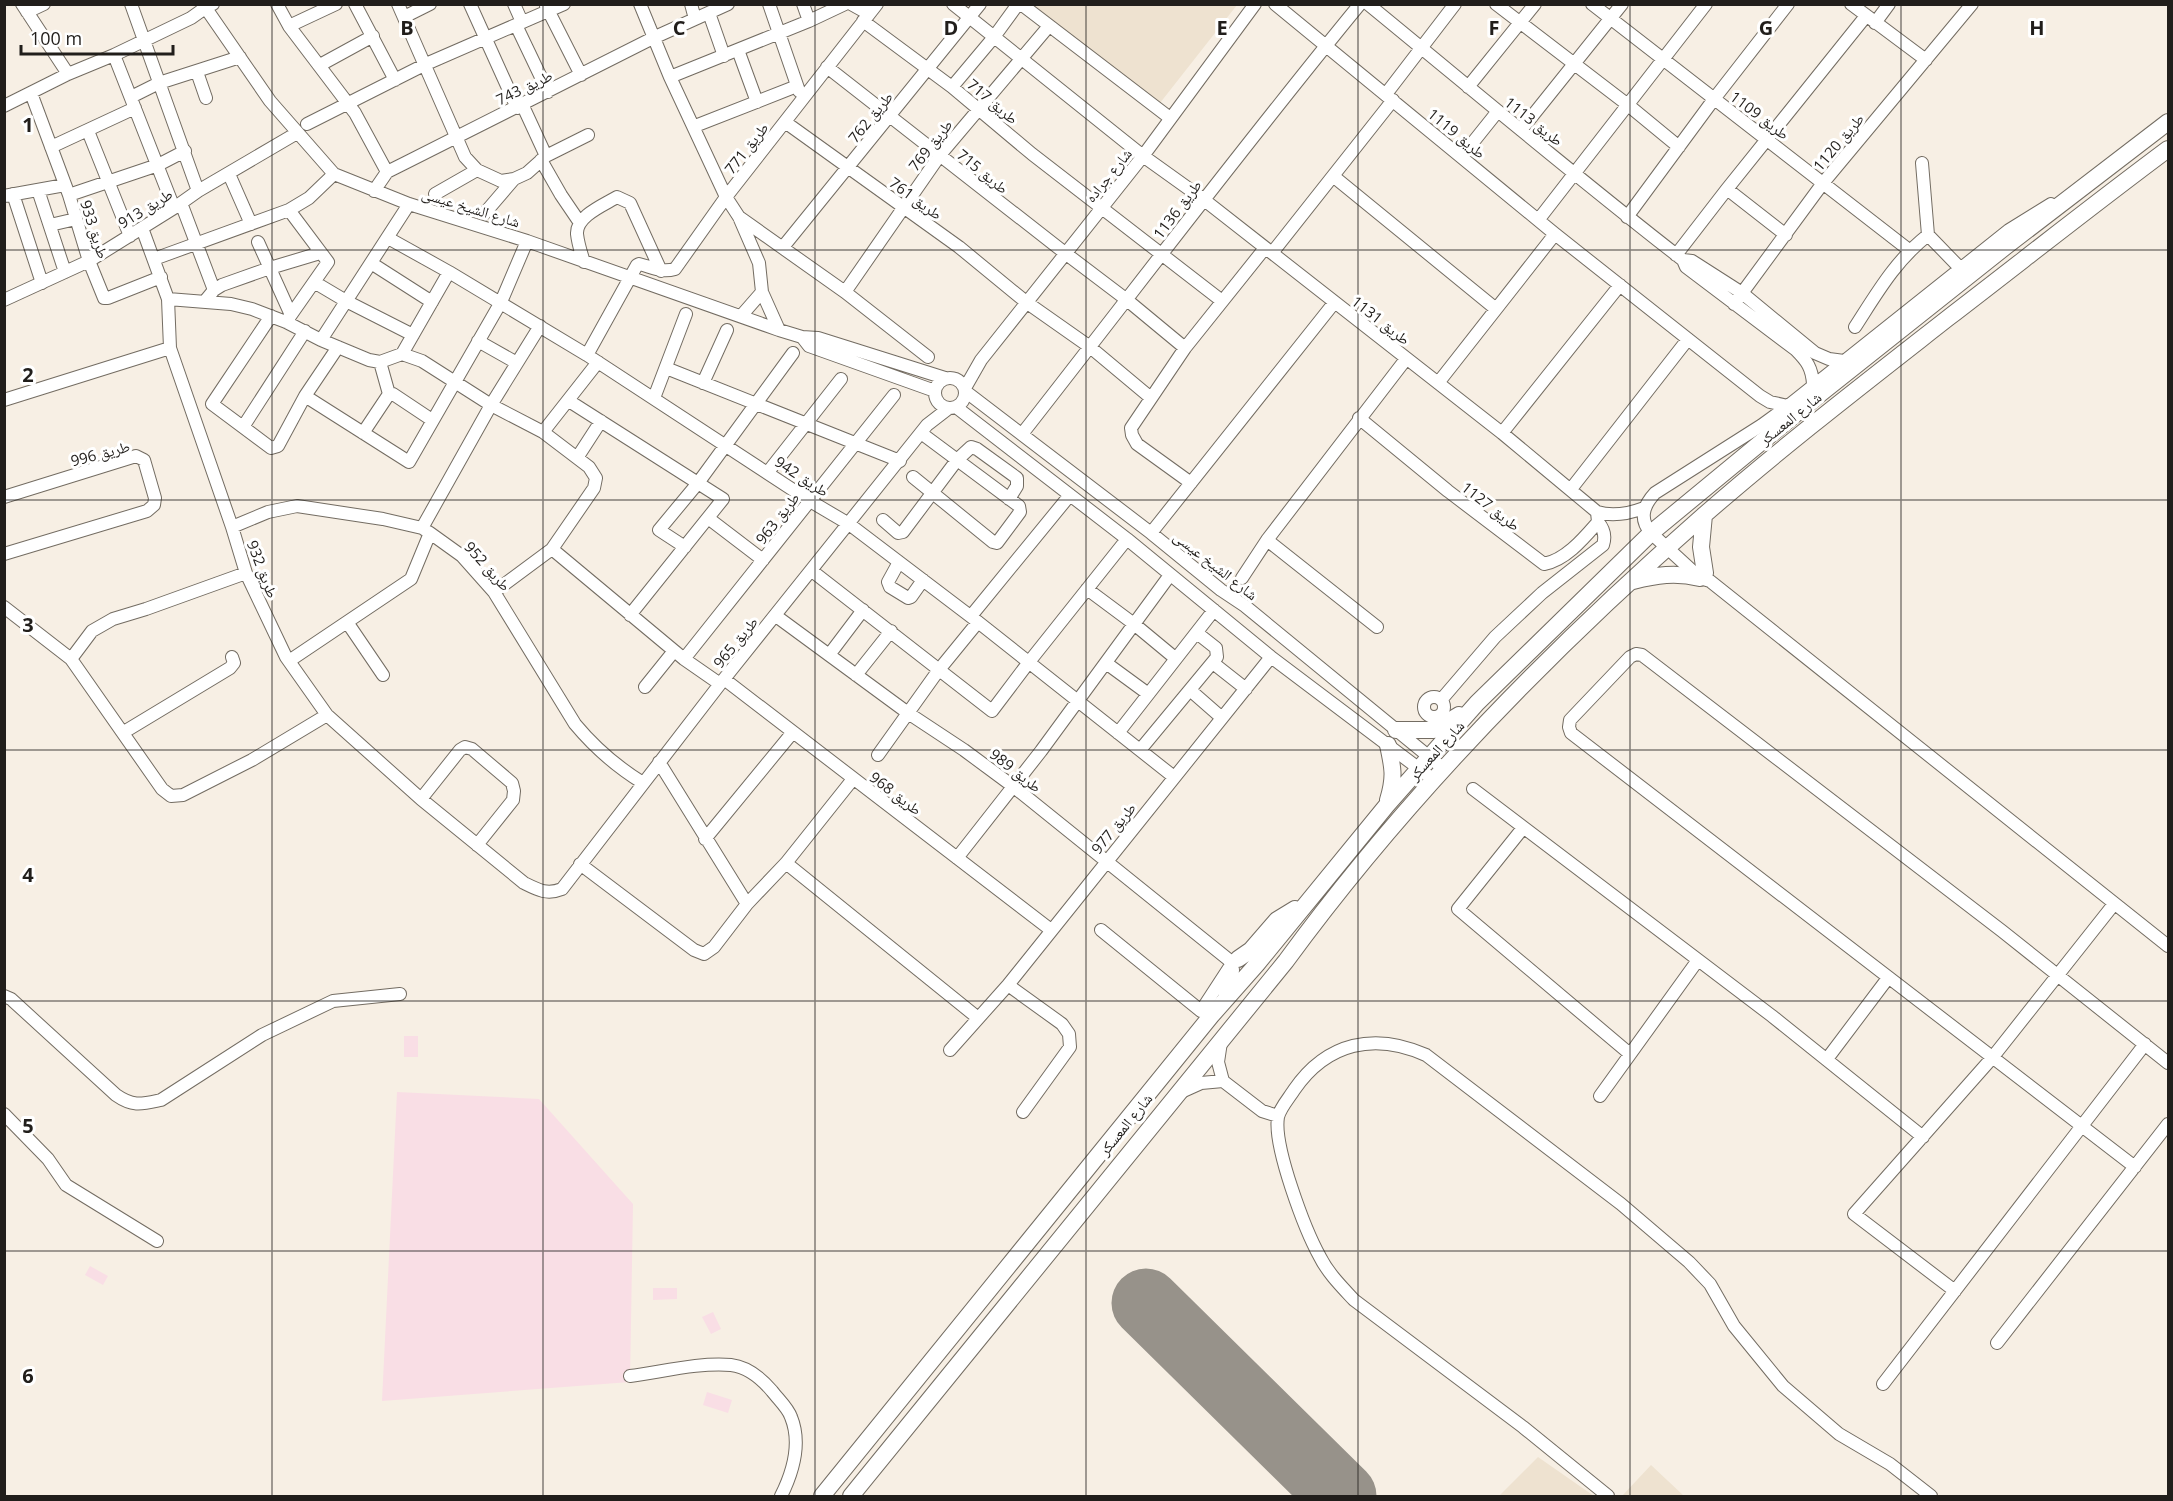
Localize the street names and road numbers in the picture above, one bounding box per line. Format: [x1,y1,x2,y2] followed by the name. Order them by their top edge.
[492,65,556,110] street label: طريق 743
[963,74,1023,129] street label: طريق 717
[1726,86,1794,145] street label: طريق 1109
[843,87,898,147] street label: طريق 762
[1500,92,1567,151] street label: طريق 1113
[1423,104,1490,163] street label: طريق 1119
[1808,109,1869,175] street label: طريق 1120
[904,115,957,176] street label: طريق 769
[720,118,773,179] street label: طريق 771
[953,144,1013,199] street label: طريق 715
[1080,144,1137,207] street label: شارع جراده
[885,172,946,225] street label: طريق 761
[1148,175,1207,243] street label: طريق 1136
[114,183,177,233] street label: طريق 913
[419,183,523,232] street label: شارع الشيخ عيسى
[75,197,114,261] street label: طريق 933
[1347,291,1414,350] street label: طريق 1131
[1754,387,1826,451] street label: شارع المعسكر
[68,436,132,471] street label: طريق 996
[771,451,833,502] street label: طريق 942
[1457,477,1524,536] street label: طريق 1127
[751,488,804,549] street label: طريق 963
[1169,526,1262,605] street label: شارع الشيخ عيسى
[242,537,283,601] street label: طريق 932
[460,537,516,596] street label: طريق 952
[708,612,763,672] street label: طريق 965
[1403,716,1469,786] street label: شارع المعسكر
[985,744,1046,797] street label: طريق 989
[865,767,926,820] street label: طريق 968
[1086,798,1141,858] street label: طريق 977
[1093,1089,1157,1161] street label: شارع المعسكر

